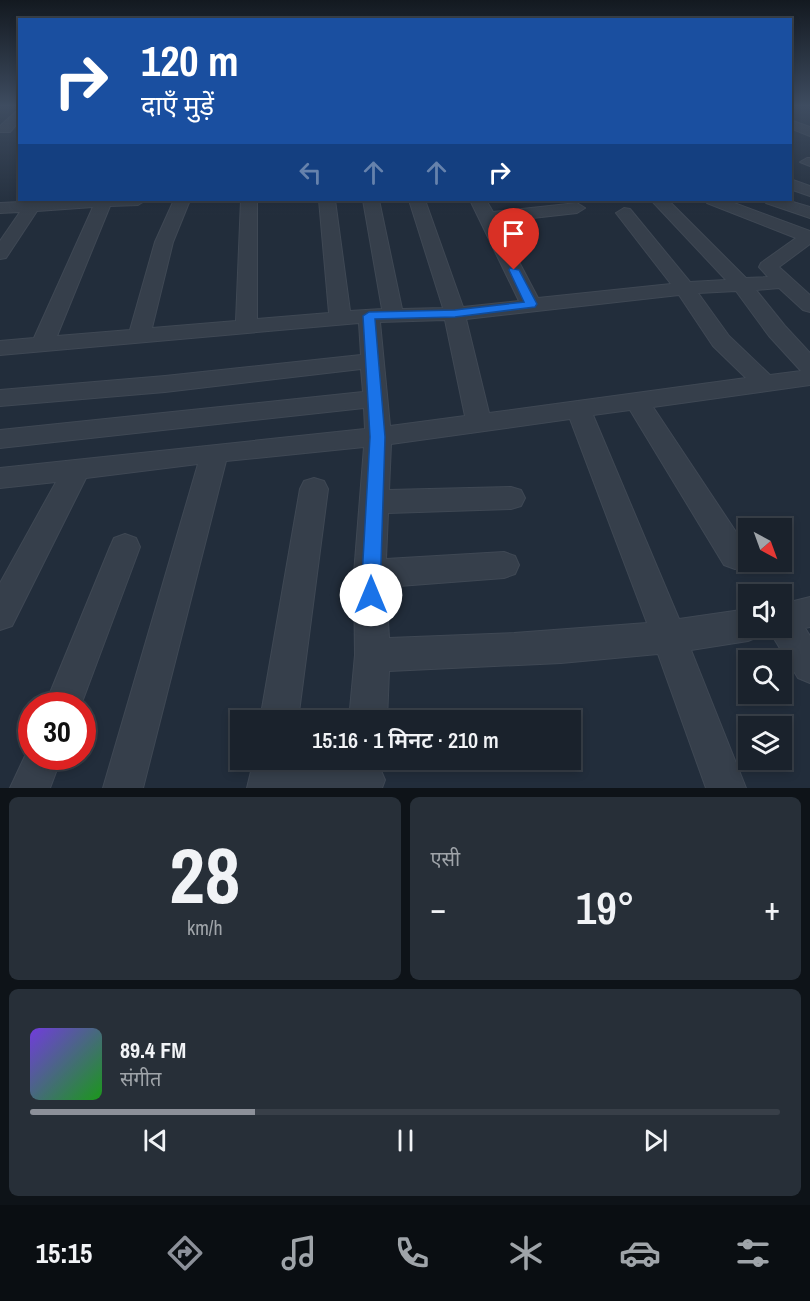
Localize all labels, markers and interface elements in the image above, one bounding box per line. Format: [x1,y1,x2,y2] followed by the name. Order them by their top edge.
[141,33,239,89] text: 120 m
[42,42,120,120] icon: right
[141,87,214,123] text: दाएँ मुड़ें
[294,156,327,189] icon: left
[357,156,390,189] icon: ahead
[420,156,453,189] icon: ahead
[483,156,516,189] icon: right
[488,208,539,270] pin
[497,217,530,250] icon: arrive
[738,518,792,572] north arrow
[738,518,792,770] map controls
[339,563,403,627] position arrow
[738,584,792,638] button: sound
[738,650,792,704] button: search
[18,692,96,770] speed limit sign: 30
[738,716,792,770] button: layers
[312,725,499,755] text: 15:16 · 1 मिनट · 210 m
[169,822,240,927] text: 28
[431,845,460,872] text: एसी
[576,877,635,938] text: 19°
[431,886,446,930] text: −
[764,886,780,930] text: +
[187,914,223,941] text: km/h
[120,1035,186,1065] text: 89.4 FM
[120,1065,161,1092] text: संगीत
[139,1124,172,1157] icon: previous
[389,1124,422,1157] icon: pause
[639,1124,672,1157] icon: next
[164,1232,206,1274] icon: directions
[278,1232,320,1274] icon: music
[391,1232,433,1274] icon: phone
[505,1232,547,1274] icon: climate
[619,1232,661,1274] icon: car
[732,1232,774,1274] icon: filters
[36,1235,92,1271] text: 15:15

